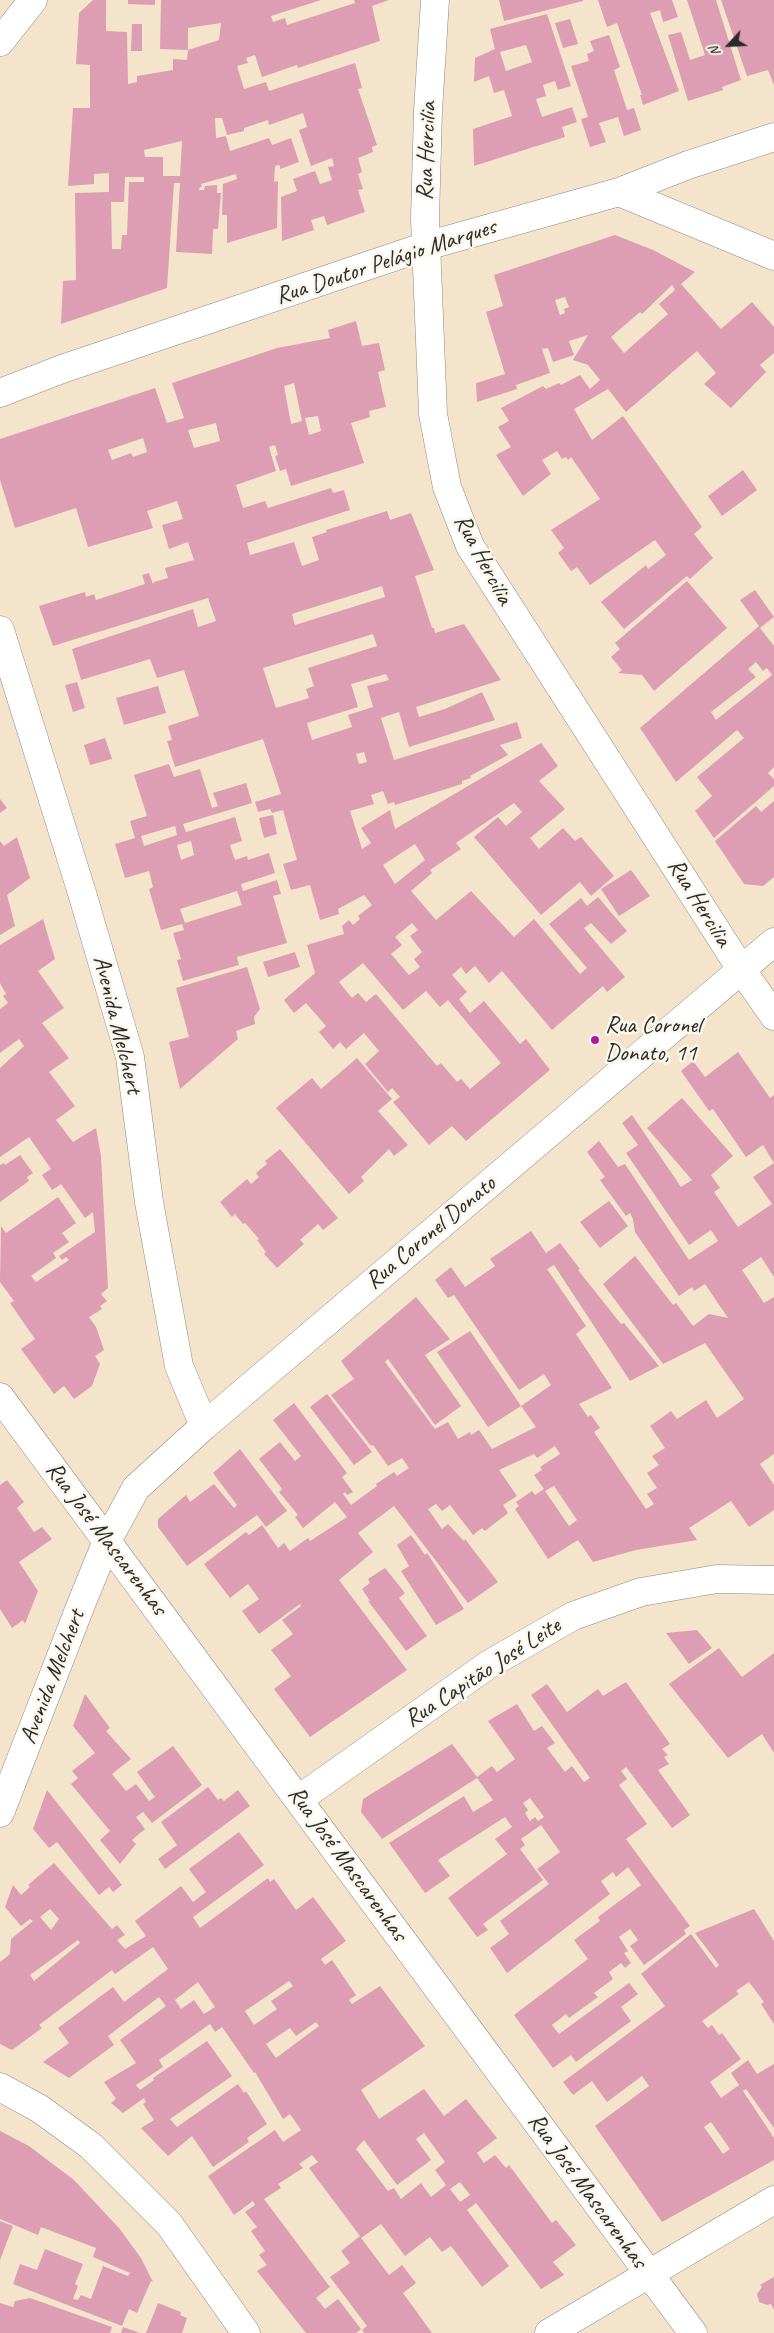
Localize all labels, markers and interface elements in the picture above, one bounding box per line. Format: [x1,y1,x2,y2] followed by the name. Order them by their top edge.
[704,20,754,70] north arrow
[705,44,724,59] text: N
[411,101,443,201] street label: Rua Hercilia
[272,213,500,311] street label: Rua Doutor Pelágio Marques
[447,510,519,610] street label: Rua Hercilia
[661,854,737,952] street label: Rua Hercilia
[86,953,148,1097] street label: Avenida Melchert
[605,1012,701,1068] place label: Rua Coronel Donato, 11
[589,1034,601,1046] marker: Rua Coronel Donato, 11
[360,1170,502,1296] street label: Rua Coronel Donato
[39,1457,173,1621] street label: Rua José Mascarenhas
[14,1606,92,1748] street label: Avenida Melchert
[400,1612,566,1734] street label: Rua Capitão José Leite
[281,1781,413,1947] street label: Rua José Mascarenhas
[521,2108,653,2274] street label: Rua José Mascarenhas

